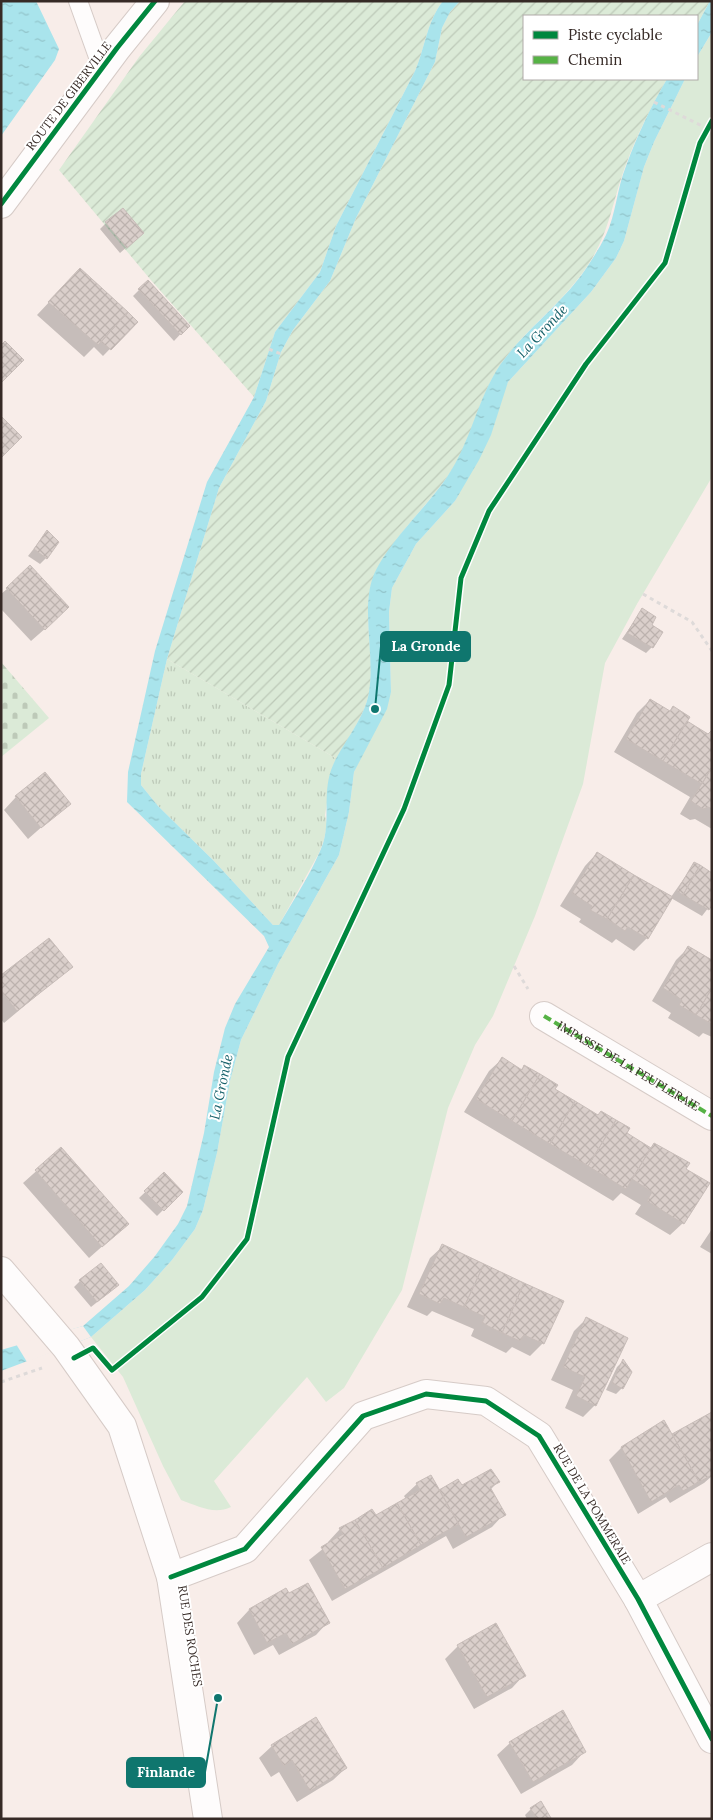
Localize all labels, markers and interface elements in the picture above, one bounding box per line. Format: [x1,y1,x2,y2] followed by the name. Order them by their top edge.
[523,15,698,80] legend
[568,25,663,44] text: Piste cyclable
[23,38,114,153] street label: ROUTE DE GIBERVILLE
[568,50,622,69] text: Chemin
[513,300,571,361] water label: La Gronde
[381,632,470,661] callout: La Gronde
[391,637,461,655] text: La Gronde
[554,1017,703,1114] street label: IMPASSE DE LA PEUPLERAIE
[205,1052,237,1121] water label: La Gronde
[551,1441,634,1567] street label: RUE DE LA POMMERAIE
[175,1584,206,1688] street label: RUE DES ROCHES
[127,1758,205,1787] callout: Finlande
[137,1763,195,1781] text: Finlande

